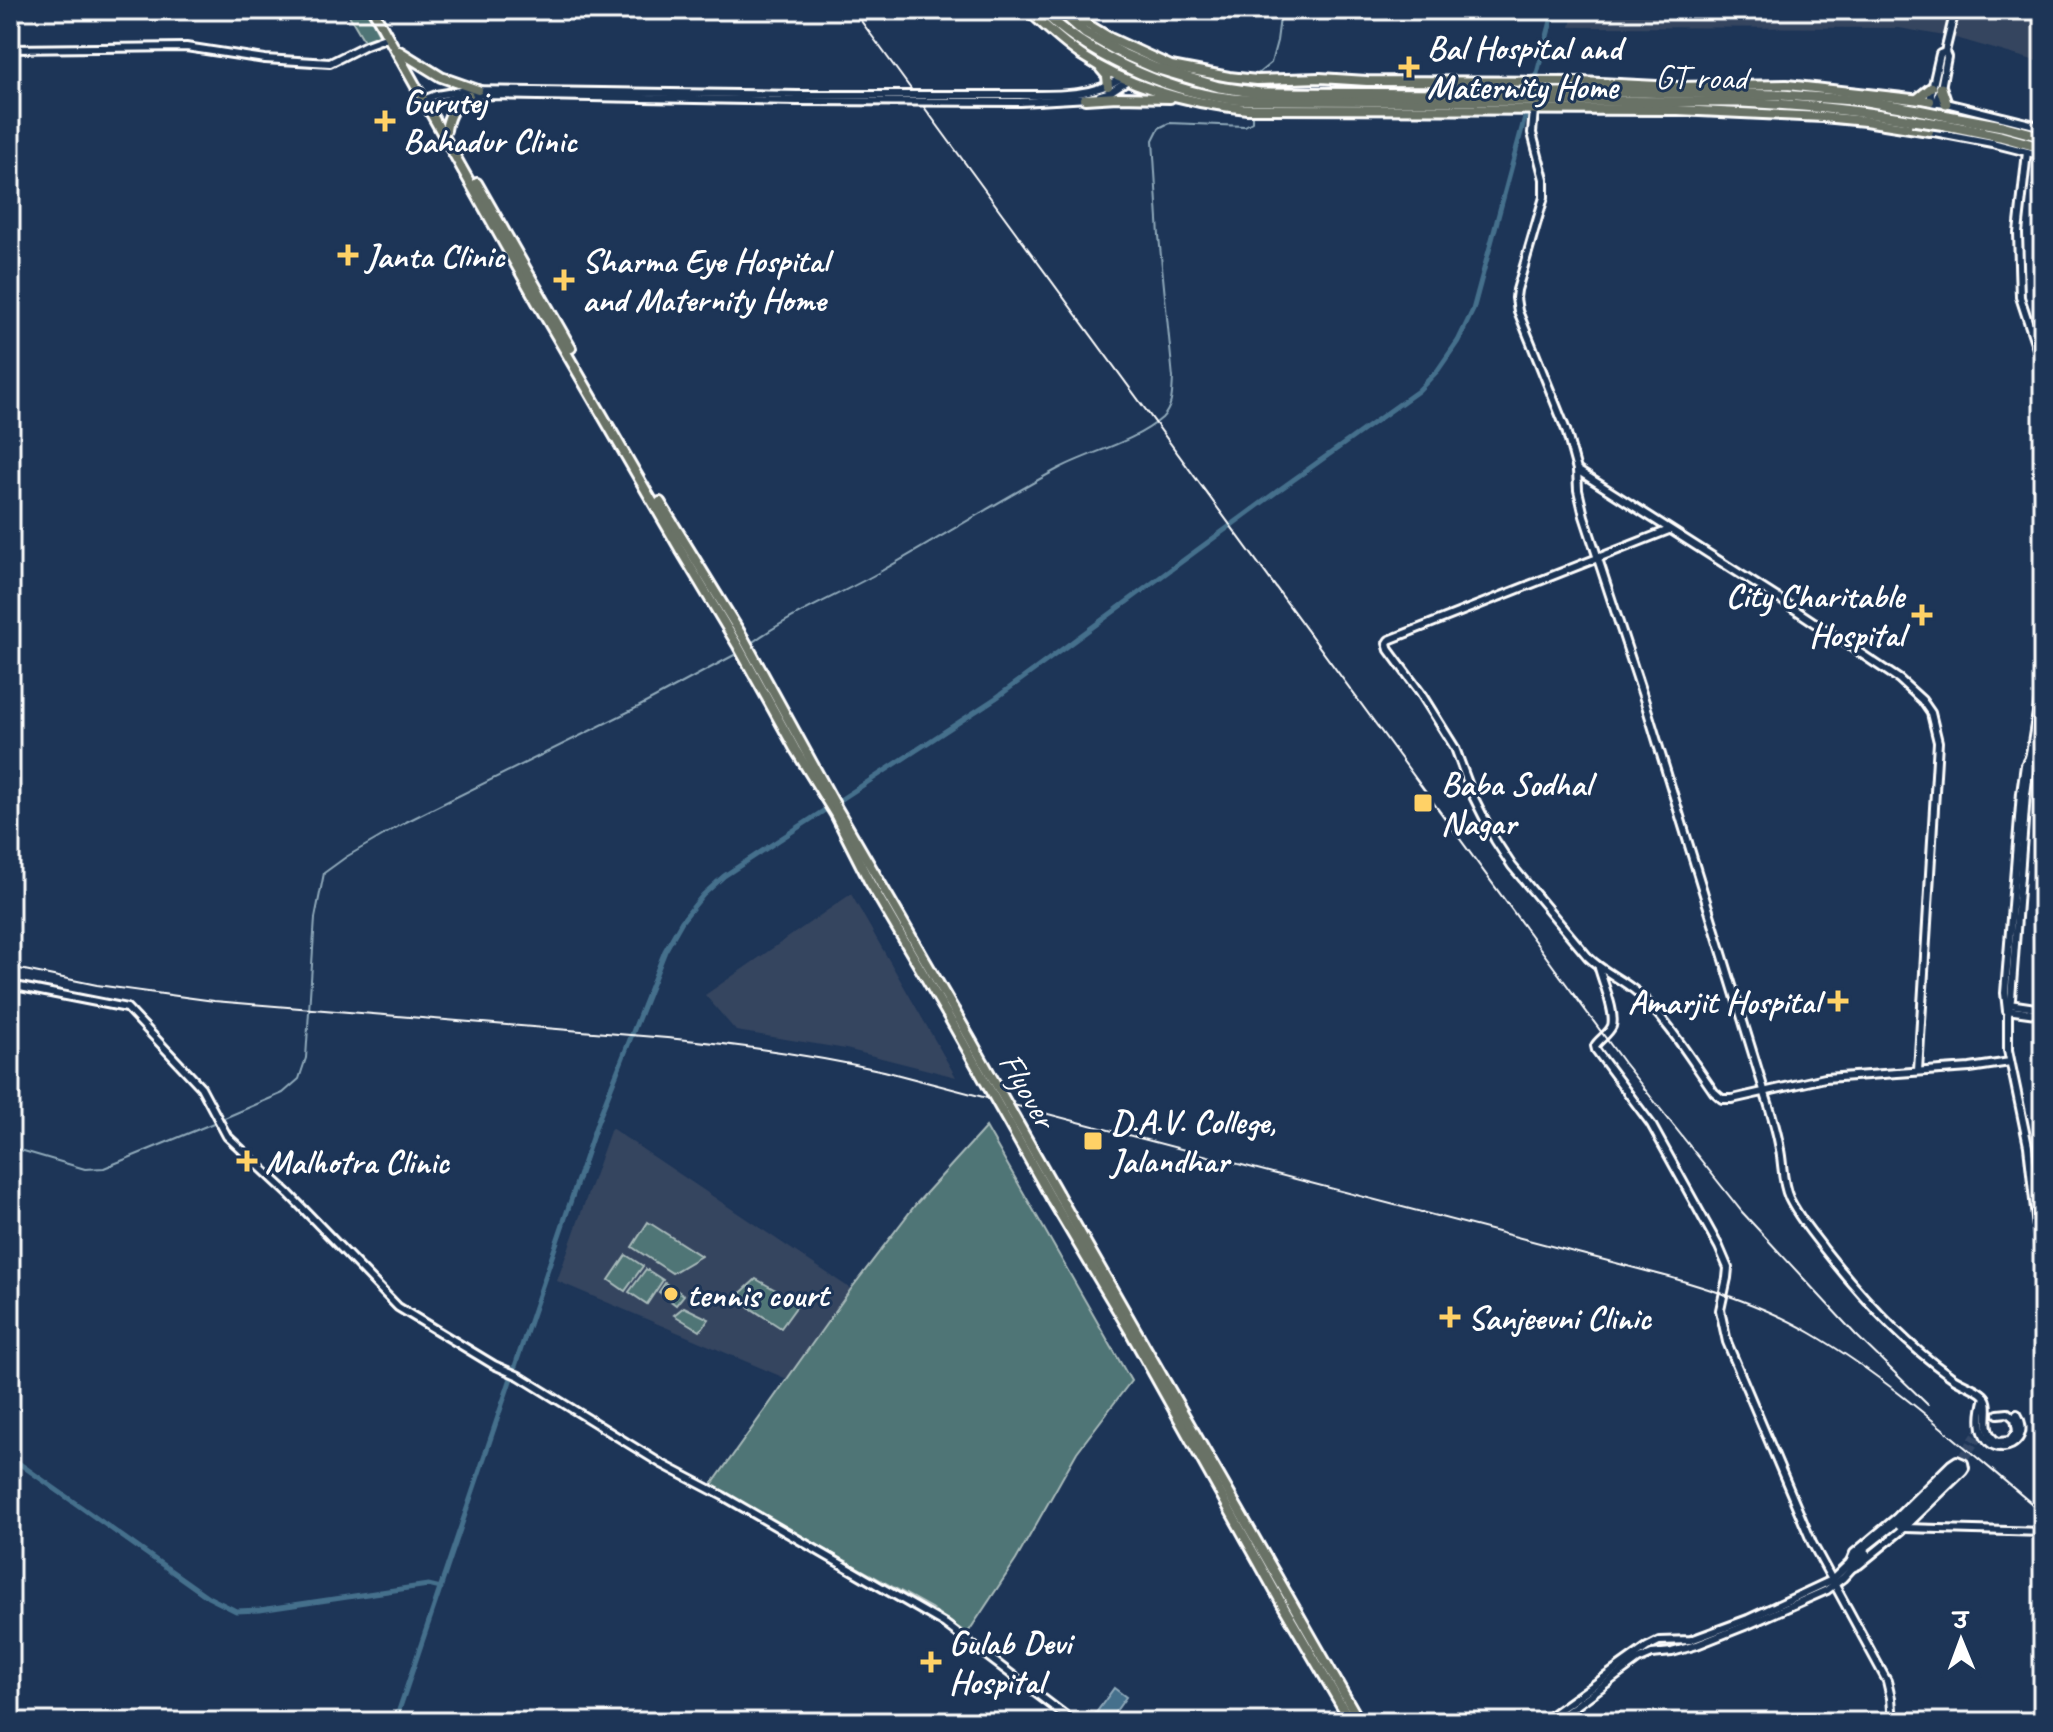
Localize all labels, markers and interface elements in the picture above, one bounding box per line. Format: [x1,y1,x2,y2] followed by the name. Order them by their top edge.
[1427,26,1627,108] place label: Bal Hospital and Maternity Home
[1655,55,1753,99] street label: GT road
[1398,56,1420,78] marker: Bal Hospital and Maternity Home
[403,80,578,162] place label: Gurutej Bahadur Clinic
[374,110,396,132] marker: Gurutej Bahadur Clinic
[364,234,506,277] place label: Janta Clinic
[582,239,834,321] place label: Sharma Eye Hospital and Maternity Home
[337,244,359,266] marker: Janta Clinic
[553,269,575,291] marker: Sharma Eye Hospital and Maternity Home
[1726,574,1911,656] place label: City Charitable Hospital
[1911,604,1933,626] marker: City Charitable Hospital
[1441,762,1598,844] place label: Baba Sodhal Nagar
[1412,792,1434,814] marker: Baba Sodhal Nagar
[1628,980,1826,1023] place label: Amarjit Hospital
[1827,990,1849,1012] marker: Amarjit Hospital
[989,1045,1068,1139] street label: Flyover
[1109,1100,1276,1182] place label: D.A.V. College, Jalandhar
[1082,1130,1104,1152] marker: D.A.V. College, Jalandhar
[265,1140,450,1183] place label: Malhotra Clinic
[236,1150,258,1172] marker: Malhotra Clinic
[687,1273,832,1316] place label: tennis court
[662,1285,680,1303] marker: tennis court
[1468,1296,1652,1339] place label: Sanjeevni Clinic
[1439,1306,1461,1328] marker: Sanjeevni Clinic
[1921,1600,2001,1680] north arrow
[1951,1607,1971,1635] text: उ
[949,1621,1076,1703] place label: Gulab Devi Hospital
[920,1651,942,1673] marker: Gulab Devi Hospital

